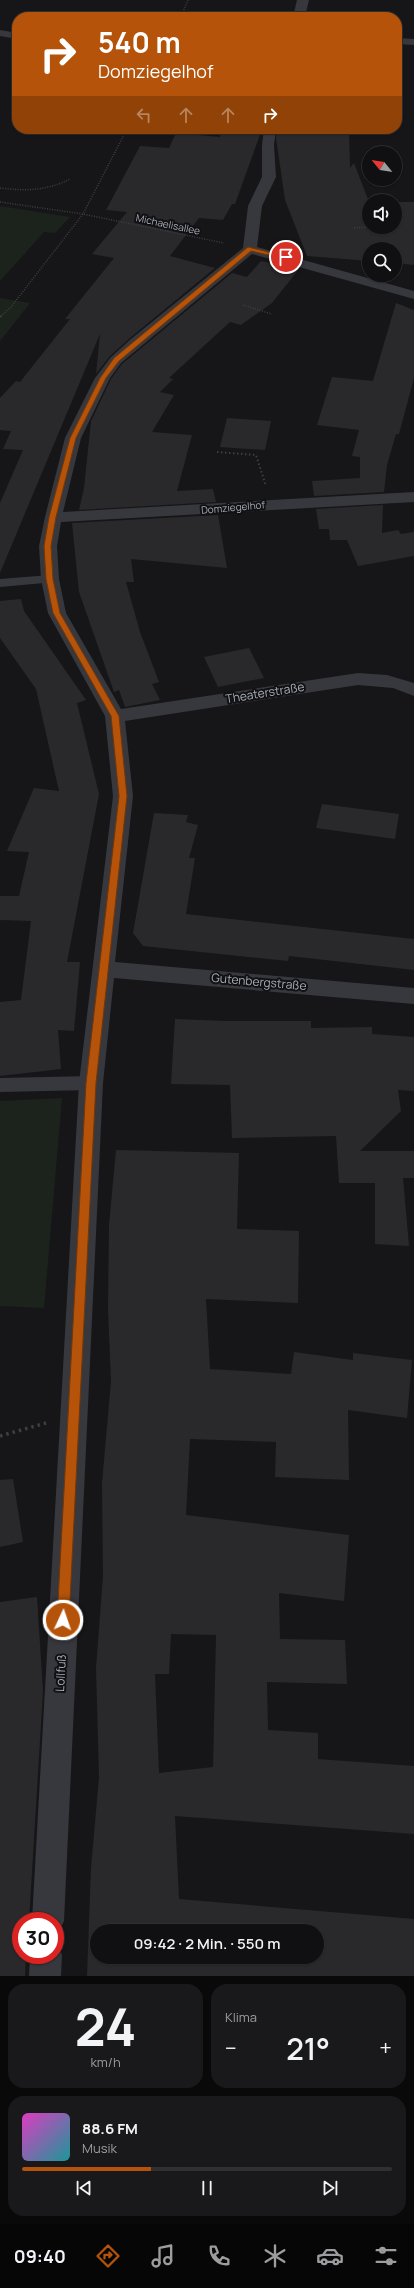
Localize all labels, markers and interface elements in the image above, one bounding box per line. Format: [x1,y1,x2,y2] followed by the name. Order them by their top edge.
[98,23,181,61] text: 540 m
[32,28,84,80] icon: right
[98,59,213,83] text: Domziegelhof
[133,104,155,126] icon: left
[175,104,197,126] icon: ahead
[217,104,239,126] icon: ahead
[259,104,281,126] icon: right
[362,146,402,186] north arrow
[362,146,402,282] map controls
[362,194,402,234] button: sound
[135,210,202,238] street label: Michaelisallee
[269,240,303,274] pin
[362,242,402,282] button: search
[275,246,297,268] icon: arrive
[200,497,266,517] street label: Domziegelhof
[224,678,306,707] street label: Theaterstraße
[211,969,307,994] street label: Gutenbergstraße
[42,1599,84,1641] position arrow
[51,1654,70,1692] street label: Lollfuß
[12,1912,64,1964] speed limit sign: 30
[134,1933,280,1954] text: 09:42 · 2 Min. · 550 m
[75,1991,136,2062] text: 24
[225,2008,257,2026] text: Klima
[286,2028,330,2069] text: 21°
[225,2033,237,2063] text: −
[379,2033,392,2063] text: +
[90,2053,121,2071] text: km/h
[82,2118,138,2139] text: 88.6 FM
[82,2139,117,2157] text: Musik
[73,2177,95,2199] icon: previous
[196,2177,218,2199] icon: pause
[319,2177,341,2199] icon: next
[94,2242,122,2270] icon: directions
[149,2242,177,2270] icon: music
[205,2242,233,2270] icon: phone
[261,2242,289,2270] icon: climate
[316,2242,344,2270] icon: car
[372,2242,400,2270] icon: filters
[14,2244,66,2268] text: 09:40

